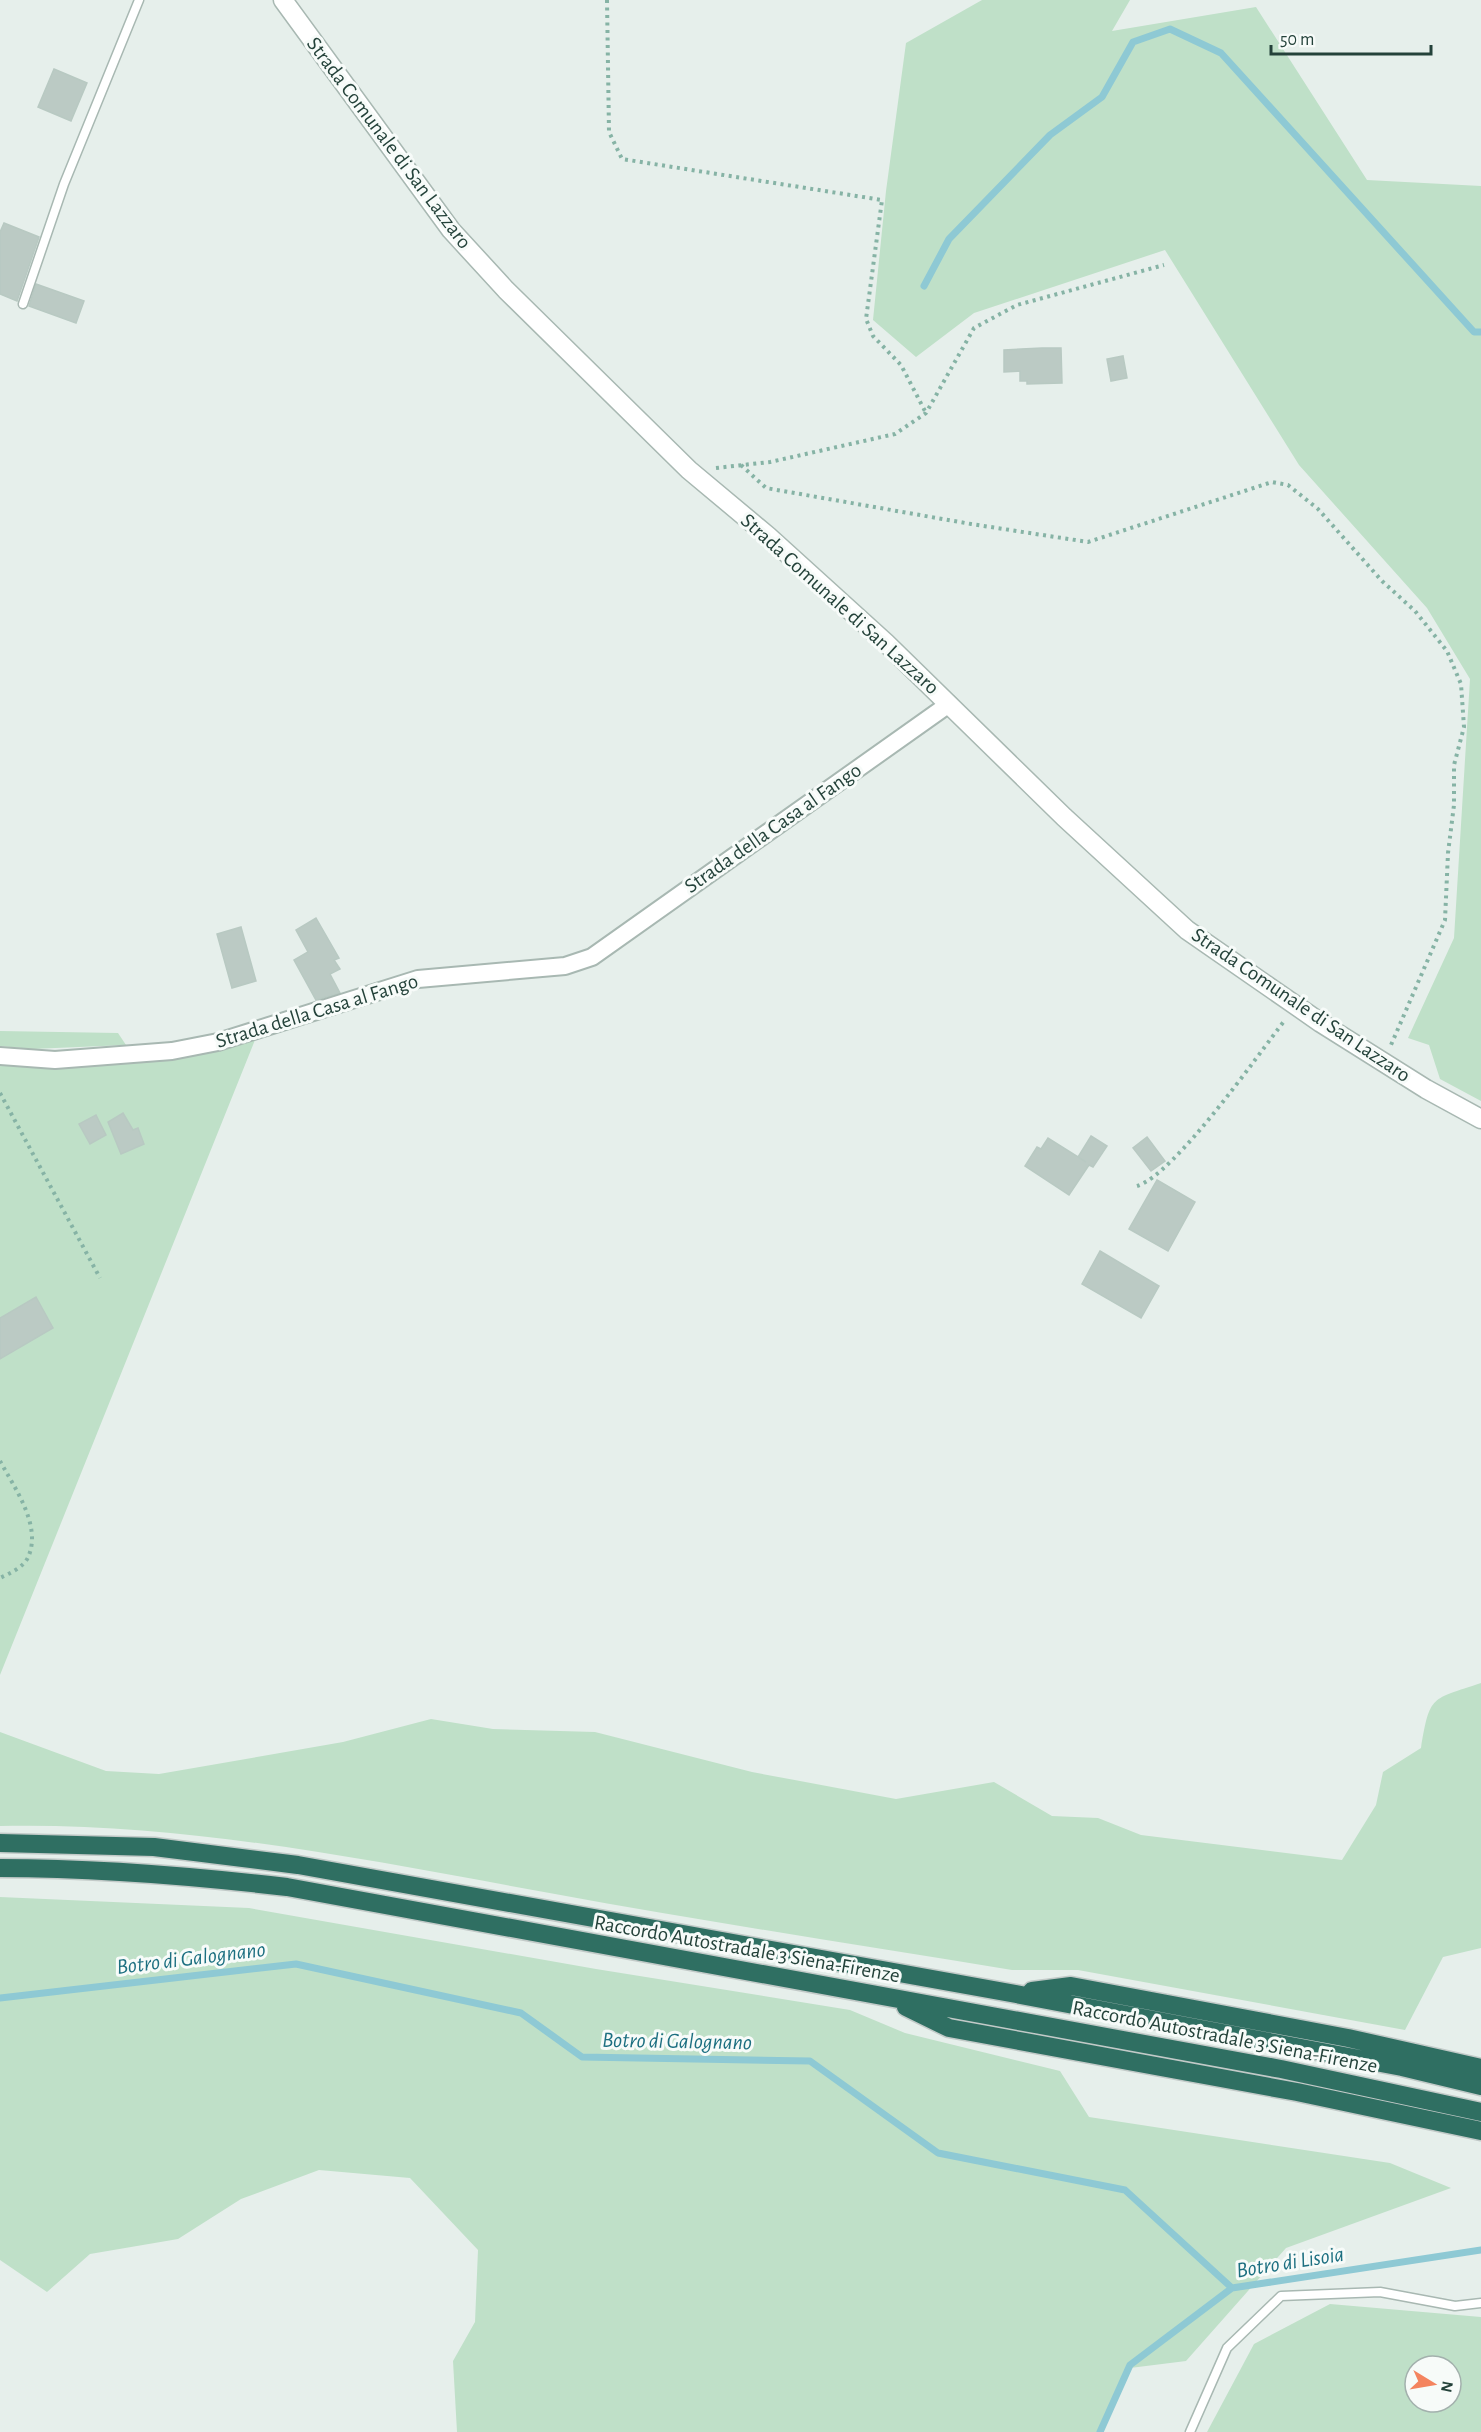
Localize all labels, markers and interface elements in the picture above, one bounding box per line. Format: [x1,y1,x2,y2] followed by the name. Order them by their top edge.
[1271,18,1432,56] scale bar
[1280,31,1314,49] text: 50 m
[303,33,475,253] street label: Strada Comunale di San Lazzaro
[737,510,943,698] street label: Strada Comunale di San Lazzaro
[681,759,865,897] street label: Strada della Casa al Fango
[1188,924,1414,1086] street label: Strada Comunale di San Lazzaro
[213,970,421,1052] street label: Strada della Casa al Fango
[593,1912,901,1986] street label: Raccordo Autostradale 3 Siena-Firenze
[115,1938,267,1978] water label: Botro di Galognano
[1071,1997,1379,2077] street label: Raccordo Autostradale 3 Siena-Firenze
[602,2029,752,2053] water label: Botro di Galognano
[1235,2243,1345,2281] water label: Botro di Lisoia
[1403,2354,1463,2414] north arrow
[1438,2380,1456,2394] text: N

